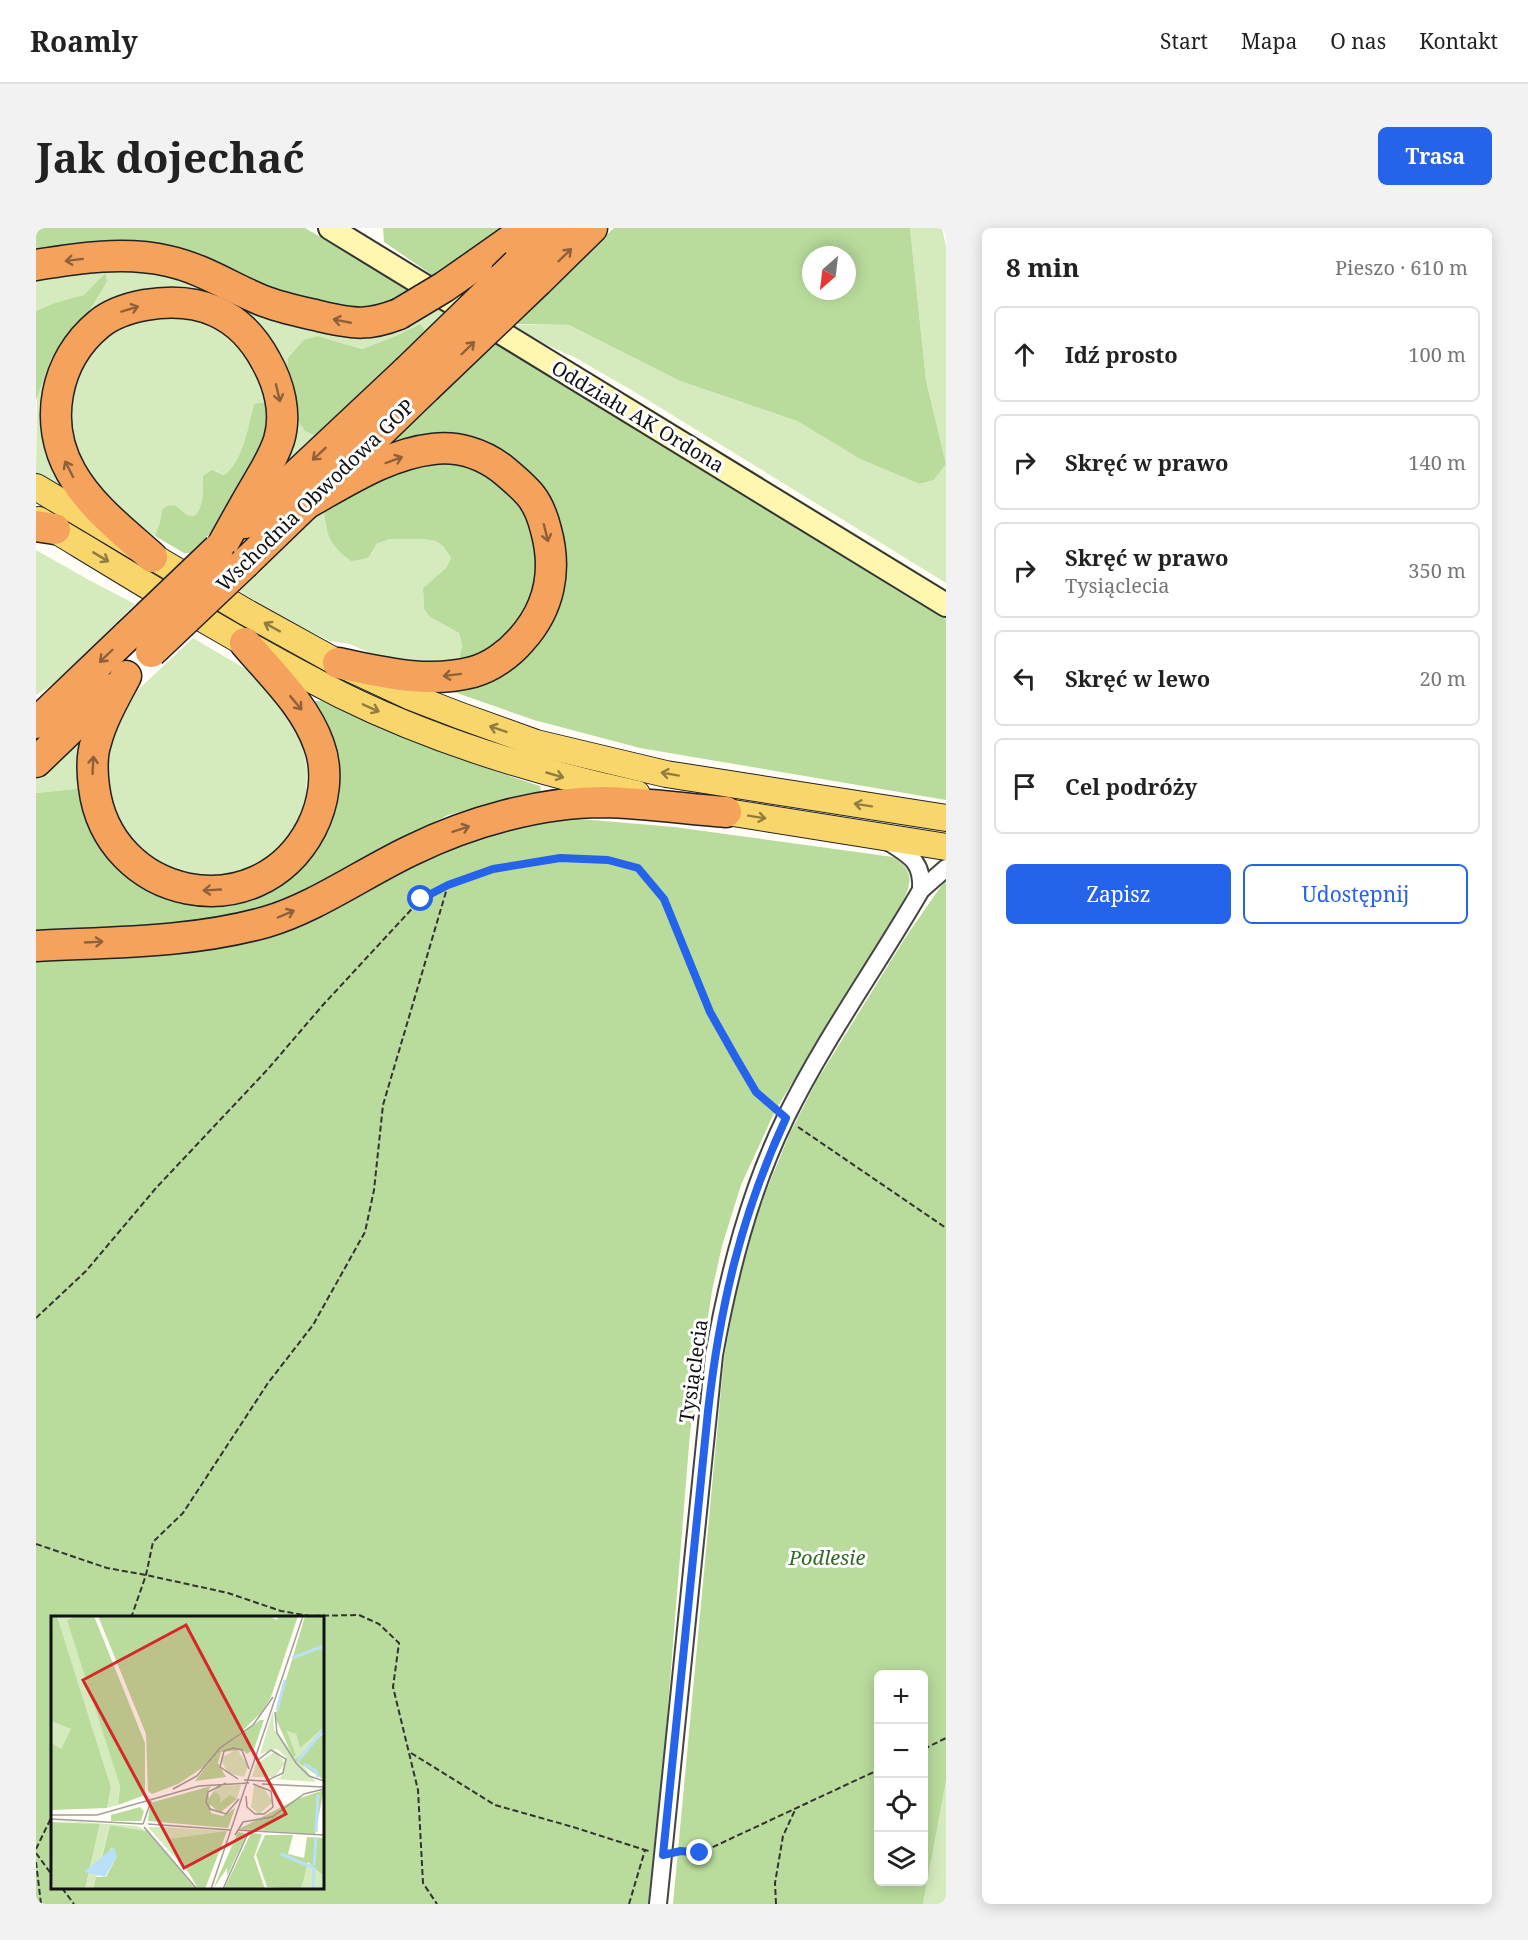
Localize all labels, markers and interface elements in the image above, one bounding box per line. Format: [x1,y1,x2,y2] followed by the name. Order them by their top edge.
[30,22,138,60] text: Roamly
[1160,27,1208,55] text: Start
[1241,27,1297,55] text: Mapa
[1330,27,1386,55] text: O nas
[1419,27,1498,55] text: Kontakt
[1378,127,1492,185] button: Trasa
[36,128,305,185] text: Jak dojechać
[802,246,856,300] north arrow
[558,247,573,262] one-way arrow
[1006,249,1080,285] text: 8 min
[65,254,85,265] one-way arrow
[1335,254,1468,281] text: Pieszo · 610 m
[120,303,139,314] one-way arrow
[333,315,352,326] one-way arrow
[1008,338,1041,371] icon: ahead
[1065,339,1178,369] text: Idź prosto
[461,341,476,355] one-way arrow
[1408,341,1466,368] text: 100 m
[547,354,729,478] street label: Oddziału AK Ordona
[273,383,285,402] one-way arrow
[210,393,420,597] street label: Wschodnia Obwodowa GOP
[1008,446,1041,479] icon: right
[311,447,326,461] one-way arrow
[1065,447,1228,477] text: Skręć w prawo
[1408,449,1466,476] text: 140 m
[384,453,403,464] one-way arrow
[63,460,75,478] one-way arrow
[541,523,553,542] one-way arrow
[1065,542,1228,572] text: Skręć w prawo
[92,552,109,564] one-way arrow
[1008,554,1041,587] icon: right
[1408,557,1466,584] text: 350 m
[1065,572,1169,599] text: Tysiąclecia
[264,621,282,632] one-way arrow
[98,649,113,663] one-way arrow
[1008,662,1041,695] icon: left
[1065,663,1210,693] text: Skręć w lewo
[1420,665,1466,692] text: 20 m
[443,670,463,681] one-way arrow
[290,695,303,711] one-way arrow
[362,703,380,715] one-way arrow
[490,723,508,734] one-way arrow
[87,756,98,775] one-way arrow
[661,768,680,779] one-way arrow
[545,769,564,781] one-way arrow
[1008,770,1041,803] icon: arrive
[1065,771,1197,801] text: Cel podróży
[853,799,873,810] one-way arrow
[747,812,767,823] one-way arrow
[451,822,470,833] one-way arrow
[1006,864,1231,924] button: Zapisz
[1243,864,1468,924] button: Udostępnij
[202,885,222,896] one-way arrow
[407,885,433,911] route start
[276,908,295,919] one-way arrow
[84,937,104,948] one-way arrow
[672,1317,714,1425] street label: Tysiąclecia
[788,1544,865,1571] park label: Podlesie
[51,1616,324,1889] inset map
[874,1670,928,1886] map controls
[874,1670,928,1724] button: +
[874,1724,928,1778] button: −
[874,1778,928,1832] button: locate
[874,1832,928,1886] button: layers
[686,1839,712,1865] route end

